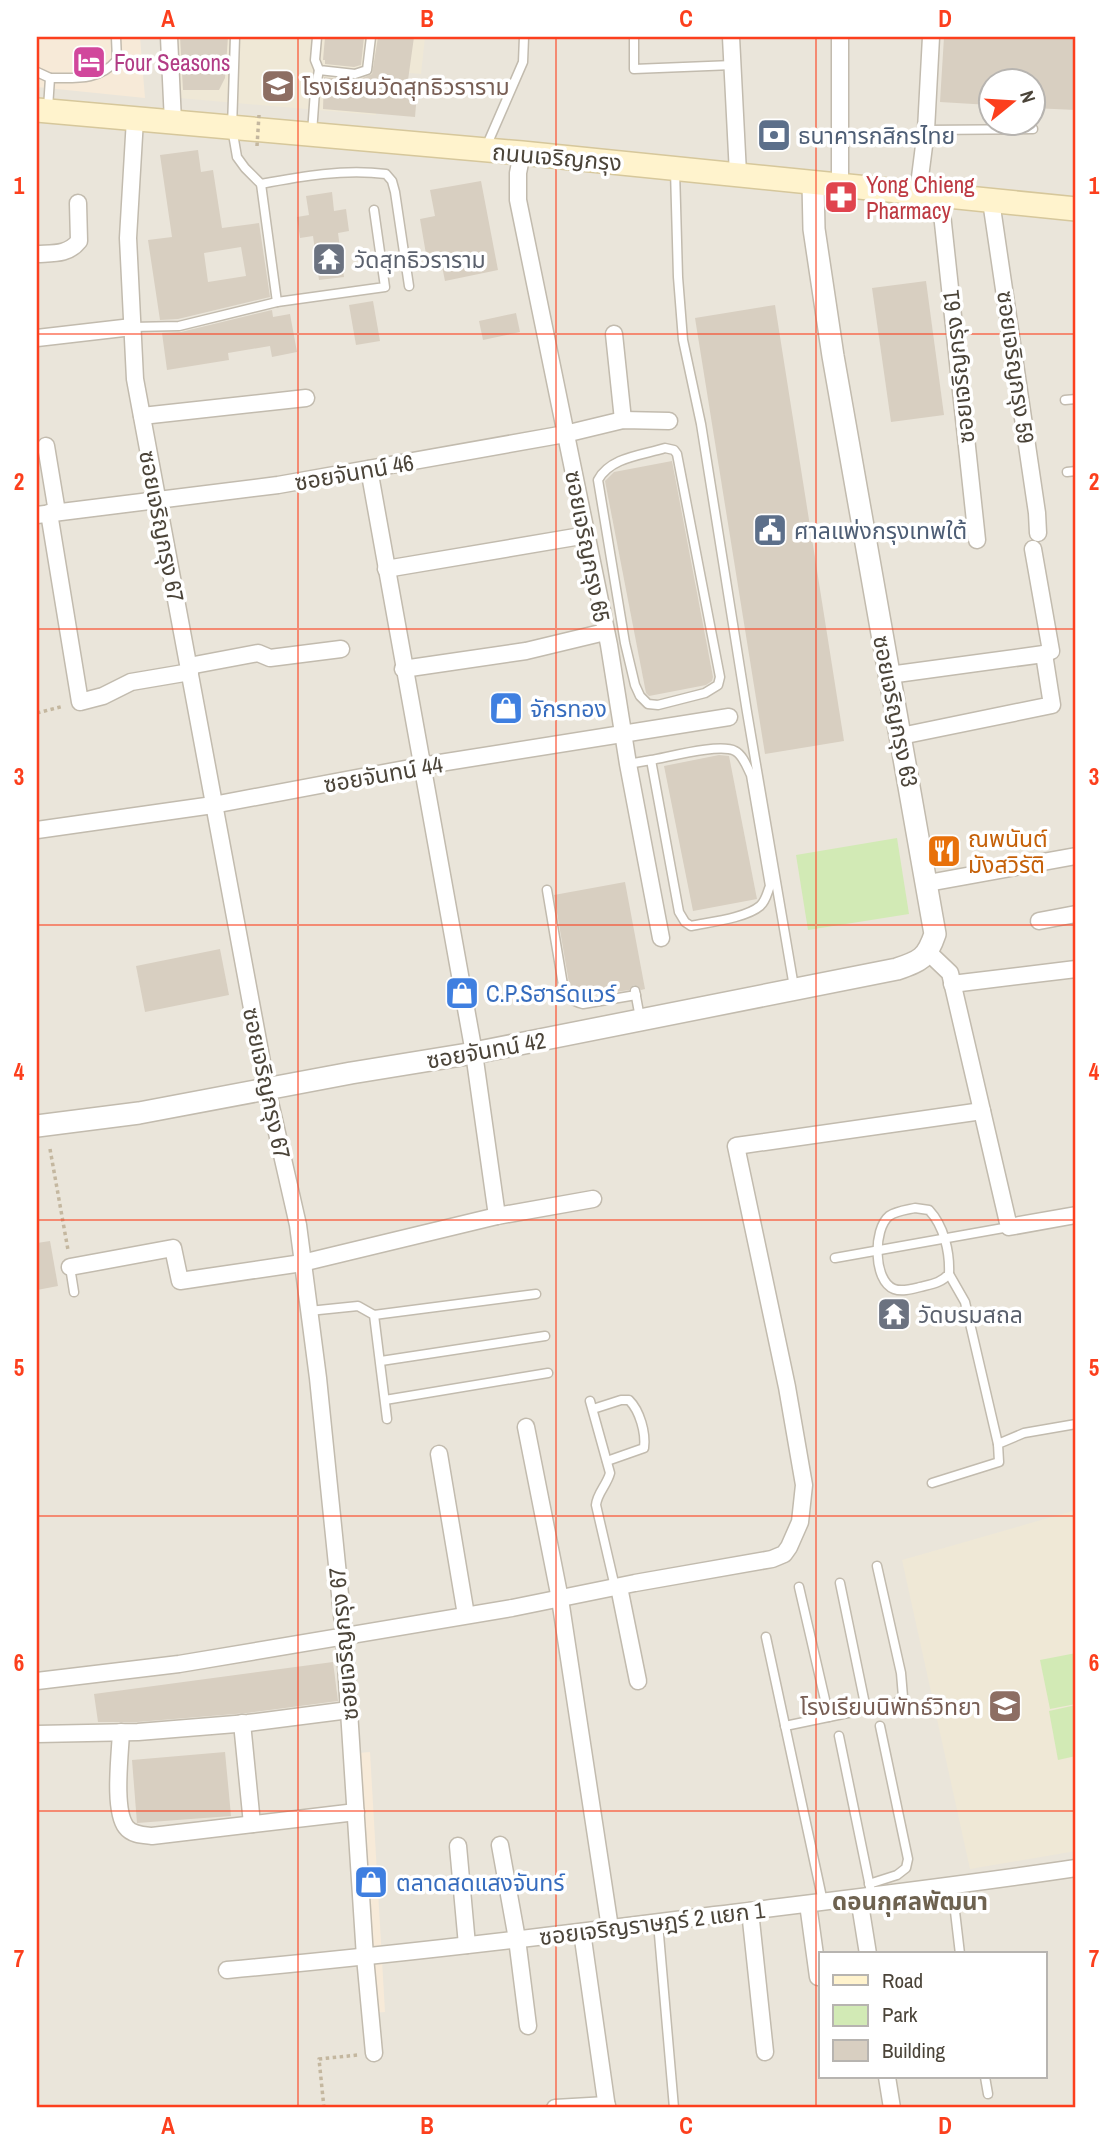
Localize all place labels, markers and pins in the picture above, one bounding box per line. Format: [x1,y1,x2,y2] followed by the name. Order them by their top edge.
[70,43,108,81] hotel icon: Four Seasons
[114,47,231,78] place label: Four Seasons
[259,67,297,105] school or university icon: โรงเรียนวัดสุทธิวราราม
[302,71,510,102] place label: โรงเรียนวัดสุทธิวราราม
[755,116,793,154] bank icon: ธนาคารกสิกรไทย
[798,120,955,151] place label: ธนาคารกสิกรไทย
[866,169,975,226] place label: Yong Chieng Pharmacy
[822,178,860,216] pharmacy icon: Yong Chieng Pharmacy
[310,240,348,278] temple icon: วัดสุทธิวราราม
[354,244,486,275] place label: วัดสุทธิวราราม
[751,511,789,549] public building icon: ศาลแพ่งกรุงเทพใต้
[794,515,967,546] place label: ศาลแพ่งกรุงเทพใต้
[487,689,525,727] shop icon: จักรทอง
[530,693,607,724] place label: จักรทอง
[968,823,1048,880] place label: ณพนันต์ มังสวิรัติ
[925,832,963,870] restaurant icon: ณพนันต์ มังสวิรัติ
[443,974,481,1012] shop icon: C.P.Sฮาร์ดแวร์
[486,978,617,1009] place label: C.P.Sฮาร์ดแวร์
[875,1295,913,1333] temple icon: วัดบรมสถล
[918,1299,1023,1330] place label: วัดบรมสถล
[986,1687,1024,1725] school or university icon: โรงเรียนนิพัทธ์วิทยา
[800,1691,981,1722] place label: โรงเรียนนิพัทธ์วิทยา
[352,1863,390,1901] shop icon: ตลาดสดแสงจันทร์
[396,1867,566,1898] place label: ตลาดสดแสงจันทร์

